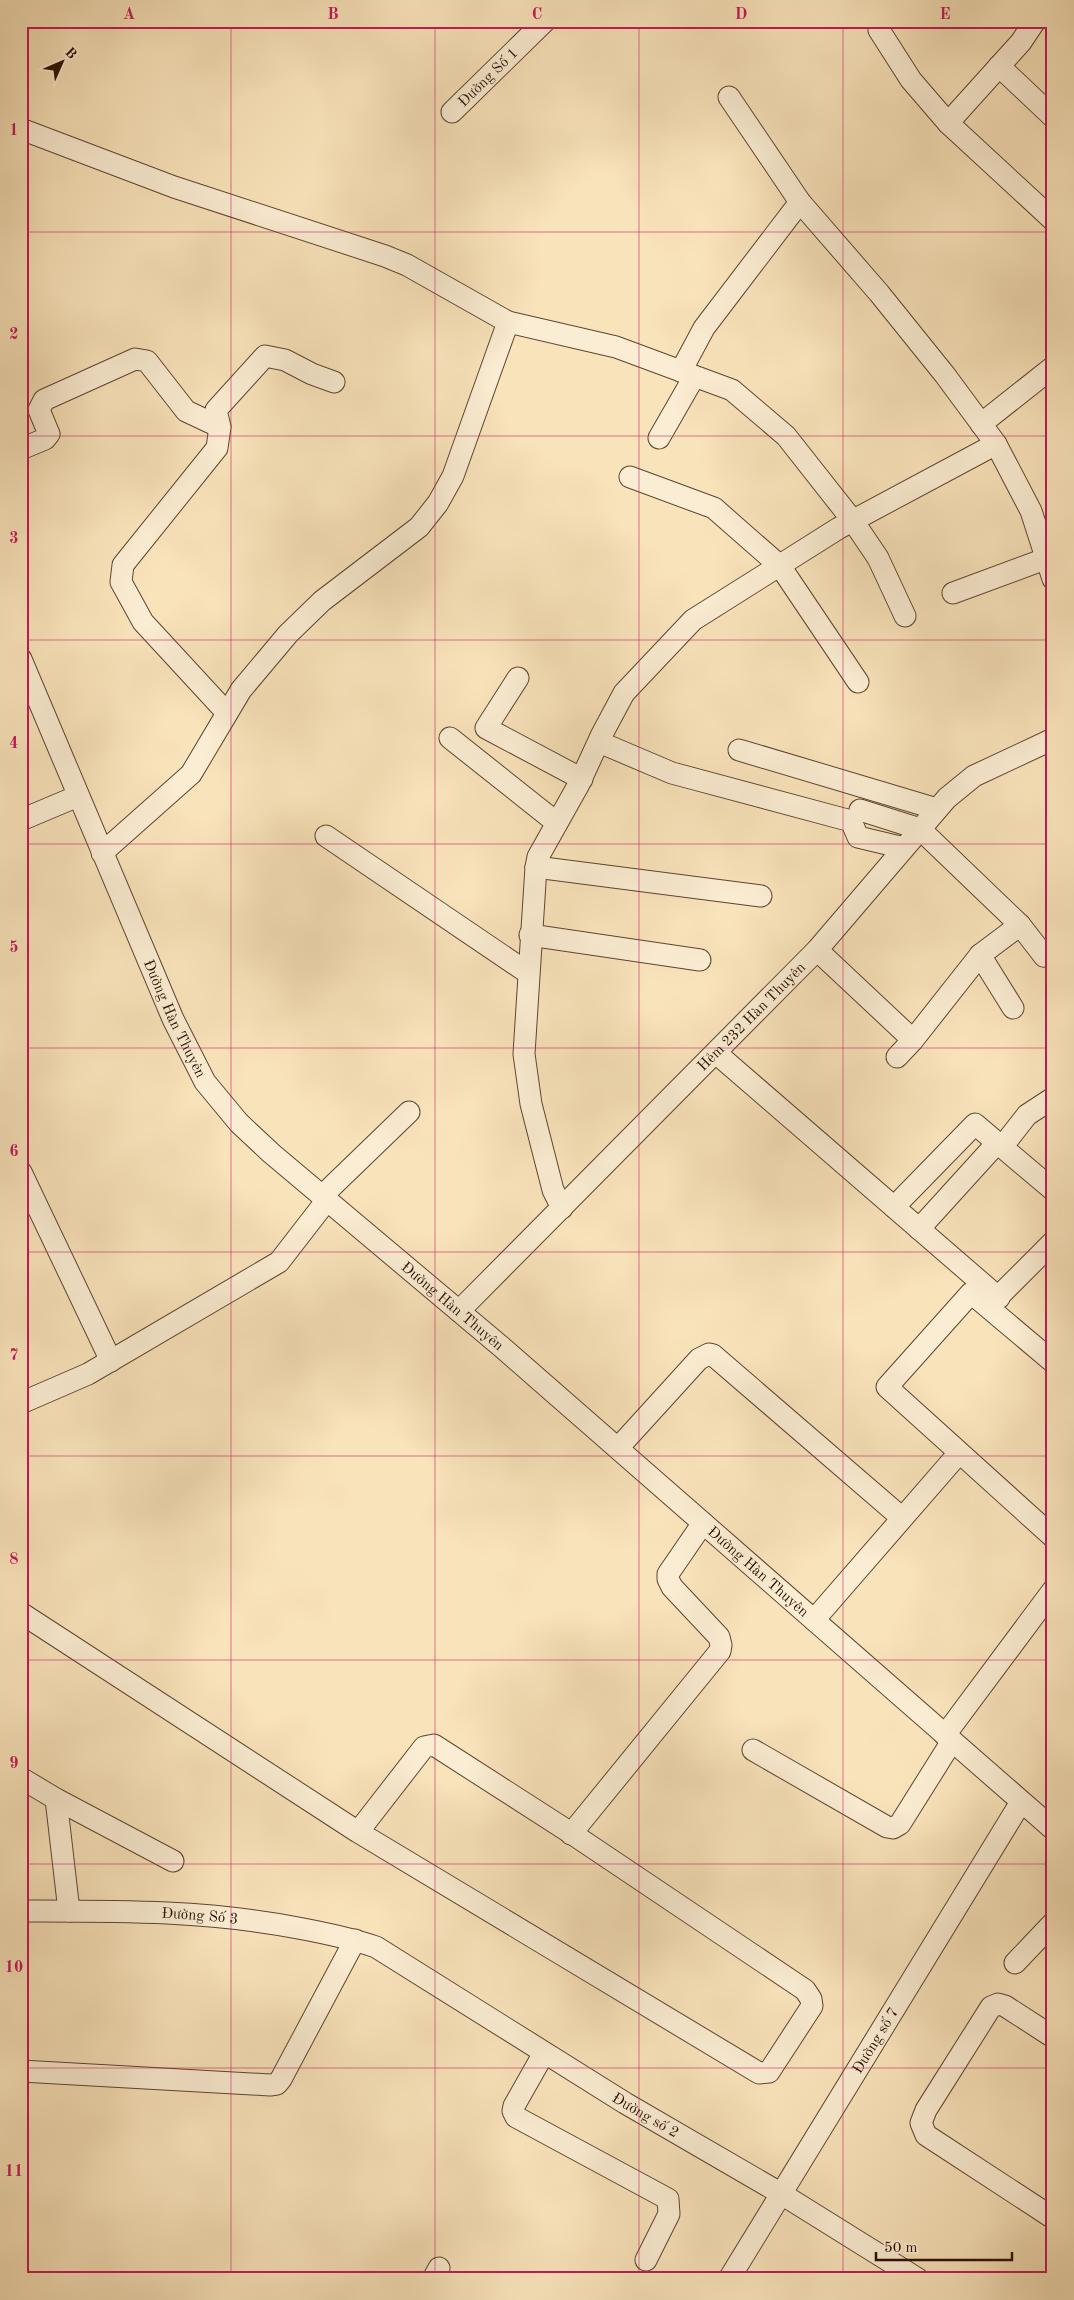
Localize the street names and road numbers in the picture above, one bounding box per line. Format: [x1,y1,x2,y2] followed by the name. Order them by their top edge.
[456,46,522,110] street label: Đường Số 1
[140,958,208,1081] street label: Đường Hàn Thuyên
[695,960,809,1075] street label: Hẻm 232 Hàn Thuyên
[398,1260,506,1354] street label: Đường Hàn Thuyên
[704,1525,811,1621] street label: Đường Hàn Thuyên
[161,1907,239,1928] street label: Đường Số 3
[851,2005,902,2077] street label: Đường số 7
[609,2091,681,2141] street label: Đường số 2

